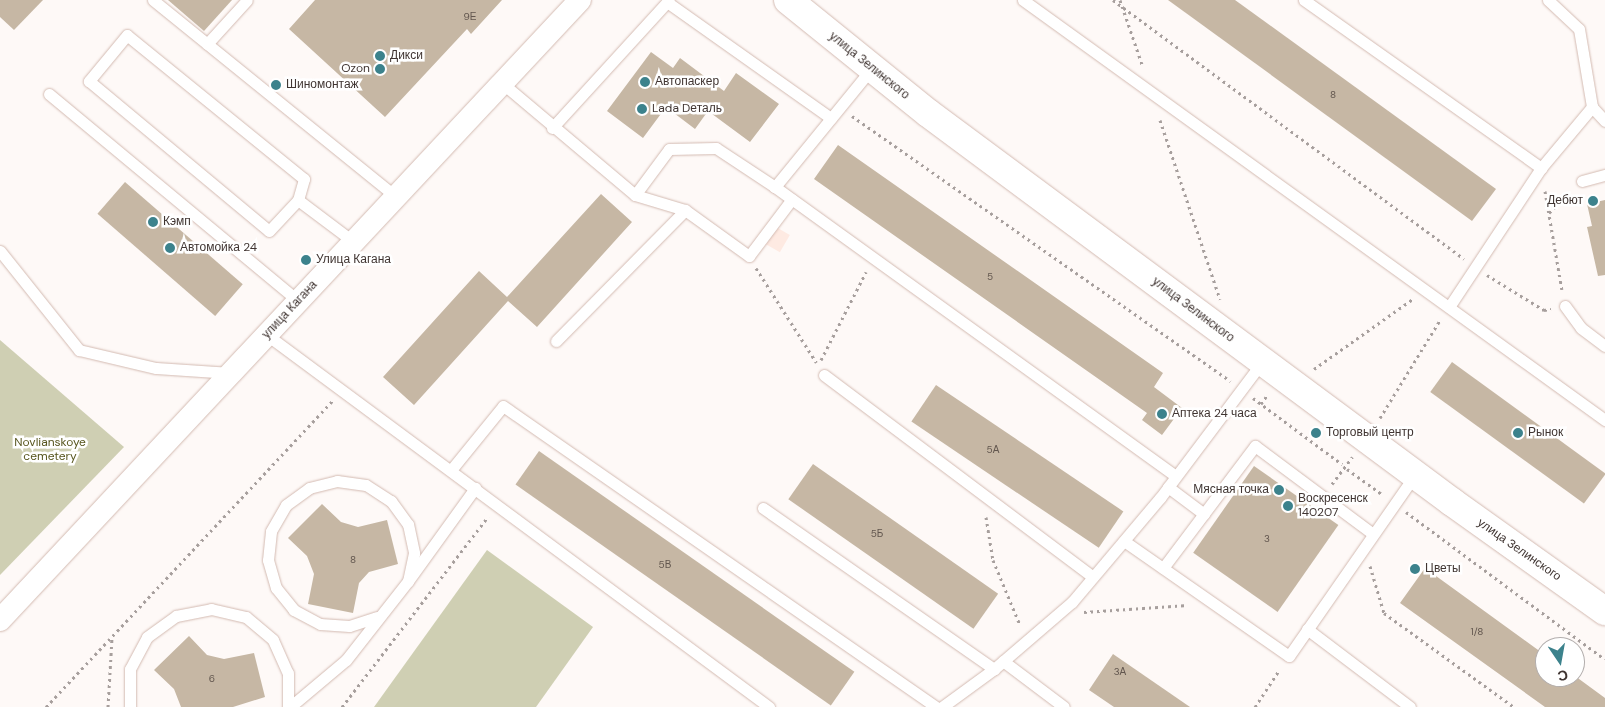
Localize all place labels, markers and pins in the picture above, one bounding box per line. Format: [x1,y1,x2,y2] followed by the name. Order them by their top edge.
[390,49,423,63] place label: Дикси
[374,50,386,62] marker: Дикси
[341,62,370,76] place label: Ozon
[374,63,386,75] marker: Ozon
[655,75,719,89] place label: Автопаскер
[639,76,651,88] marker: Автопаскер
[286,78,359,92] place label: Шиномонтаж
[270,79,282,91] marker: Шиномонтаж
[652,102,722,116] place label: Lada Dеталь
[636,103,648,115] marker: Lada Dеталь
[1547,194,1583,208] place label: Дебют
[1587,195,1599,207] marker: Дебют
[163,215,191,229] place label: Кэмп
[147,216,159,228] marker: Кэмп
[180,241,257,255] place label: Автомойка 24
[164,242,176,254] marker: Автомойка 24
[316,253,391,267] place label: Улица Кагана
[300,254,312,266] marker: Улица Кагана
[1172,407,1257,421] place label: Аптека 24 часа
[1156,408,1168,420] marker: Аптека 24 часа
[1326,426,1414,440] place label: Торговый центр
[1528,426,1563,440] place label: Рынок
[1310,427,1322,439] marker: Торговый центр
[1512,427,1524,439] marker: Рынок
[1193,483,1269,497] place label: Мясная точка
[1273,484,1285,496] marker: Мясная точка
[1298,492,1368,520] place label: Воскресенск 140207
[1282,500,1294,512] marker: Воскресенск 140207
[1425,562,1461,576] place label: Цветы
[1409,563,1421,575] marker: Цветы

